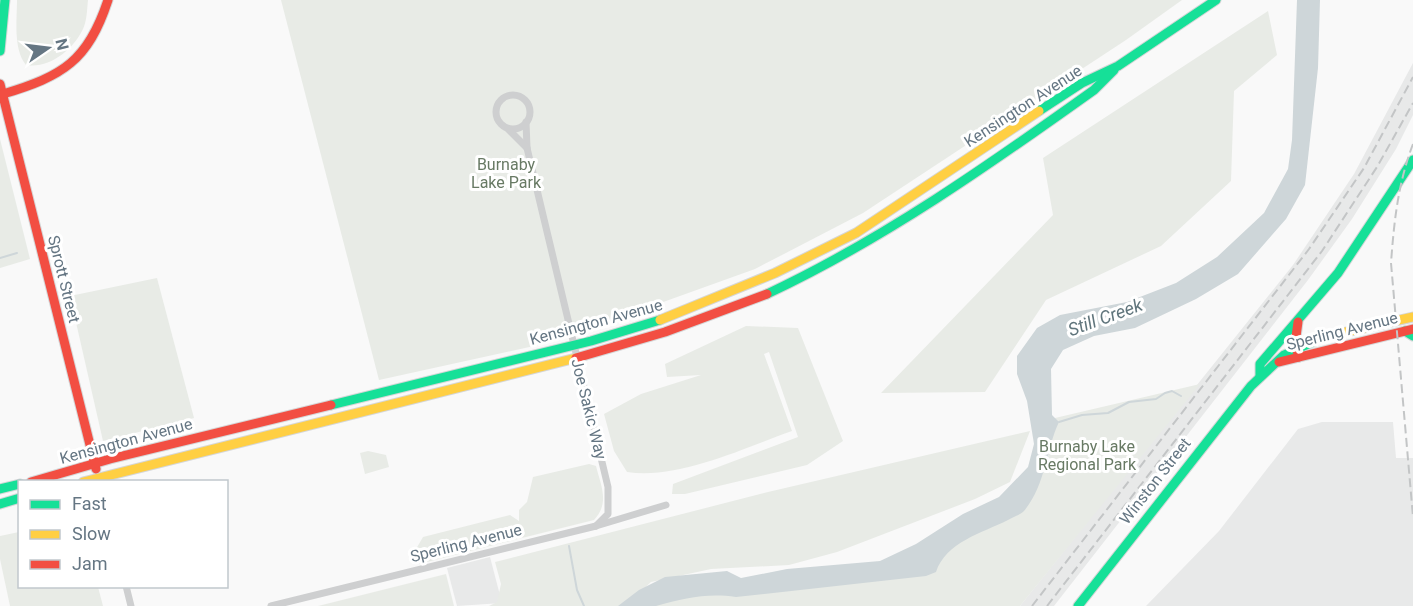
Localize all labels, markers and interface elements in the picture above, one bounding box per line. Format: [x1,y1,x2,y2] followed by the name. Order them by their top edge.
[18,18,78,78] north arrow
[51,37,73,52] text: N
[961,61,1085,151] street label: Kensington Avenue
[471,155,542,192] park label: Burnaby Lake Park
[44,233,84,325] street label: Sprott Street
[1065,293,1146,340] water label: Still Creek
[528,295,664,349] street label: Kensington Avenue
[1284,308,1400,354] street label: Sperling Avenue
[567,357,611,462] street label: Joe Sakic Way
[58,414,194,468] street label: Kensington Avenue
[1115,434,1195,528] street label: Winston Street
[1038,437,1137,474] park label: Burnaby Lake Regional Park
[18,480,228,588] legend
[72,493,107,514] text: Fast
[408,520,524,566] street label: Sperling Avenue
[72,523,111,544] text: Slow
[72,553,108,574] text: Jam

